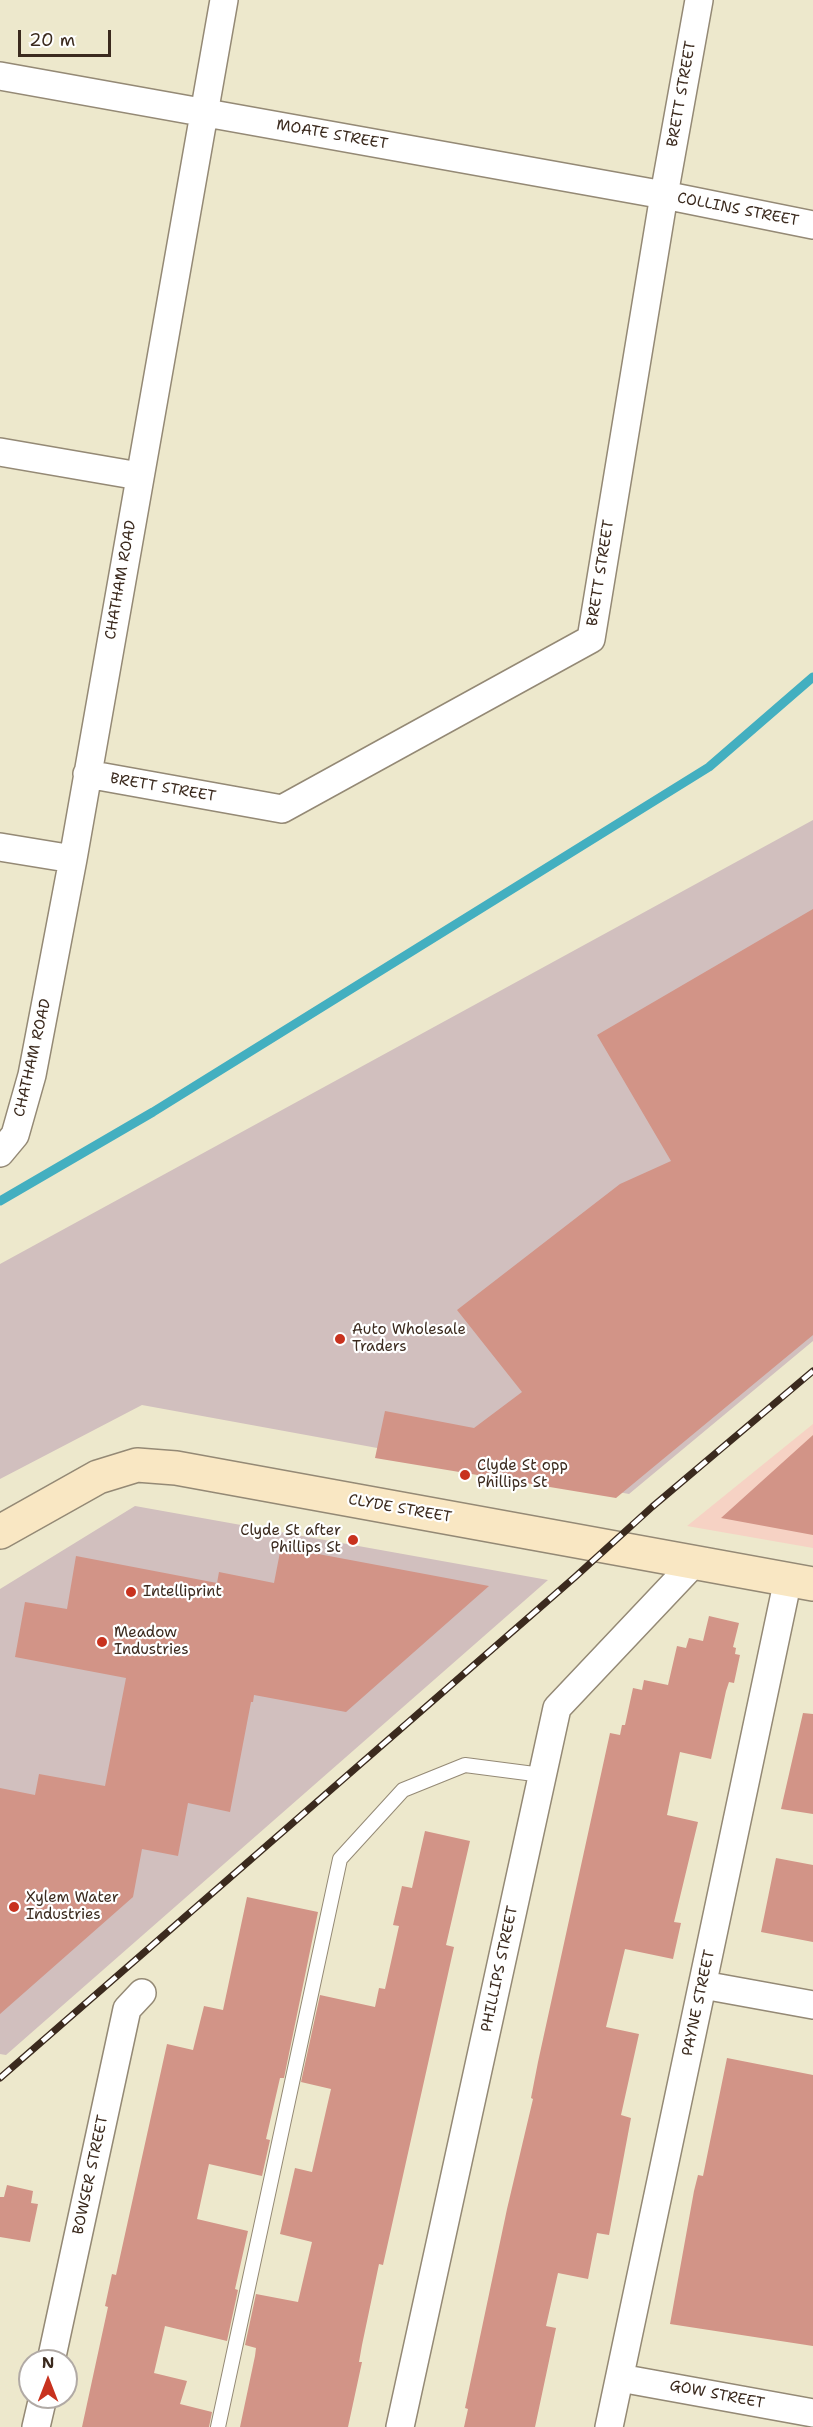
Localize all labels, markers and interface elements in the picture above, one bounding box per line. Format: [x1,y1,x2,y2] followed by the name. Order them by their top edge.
[21,18,114,56] scale bar
[29,28,75,52] text: 20 m
[664,40,700,148] street label: BRETT STREET
[275,116,389,154] street label: MOATE STREET
[676,189,800,231] street label: COLLINS STREET
[102,519,140,641] street label: CHATHAM ROAD
[584,519,618,627] street label: BRETT STREET
[109,770,217,806] street label: BRETT STREET
[11,997,55,1119] street label: CHATHAM ROAD
[352,1321,466,1356] place label: Auto Wholesale Traders
[333,1332,347,1346] marker: Auto Wholesale Traders
[477,1457,568,1492] place label: Clyde St opp Phillips St
[458,1468,472,1482] marker: Clyde St opp Phillips St
[347,1491,453,1527] street label: CLYDE STREET
[240,1522,341,1557] place label: Clyde St after Phillips St
[346,1533,360,1547] marker: Clyde St after Phillips St
[143,1583,222,1601] place label: Intelliprint
[124,1585,138,1599] marker: Intelliprint
[114,1624,189,1659] place label: Meadow Industries
[95,1635,109,1649] marker: Meadow Industries
[26,1889,119,1924] place label: Xylem Water Industries
[7,1900,21,1914] marker: Xylem Water Industries
[478,1904,522,2034] street label: PHILLIPS STREET
[679,1948,719,2058] street label: PAYNE STREET
[70,2114,112,2236] street label: BOWSER STREET
[18,2349,78,2409] north arrow
[42,2352,54,2373] text: N
[668,2377,766,2413] street label: GOW STREET

